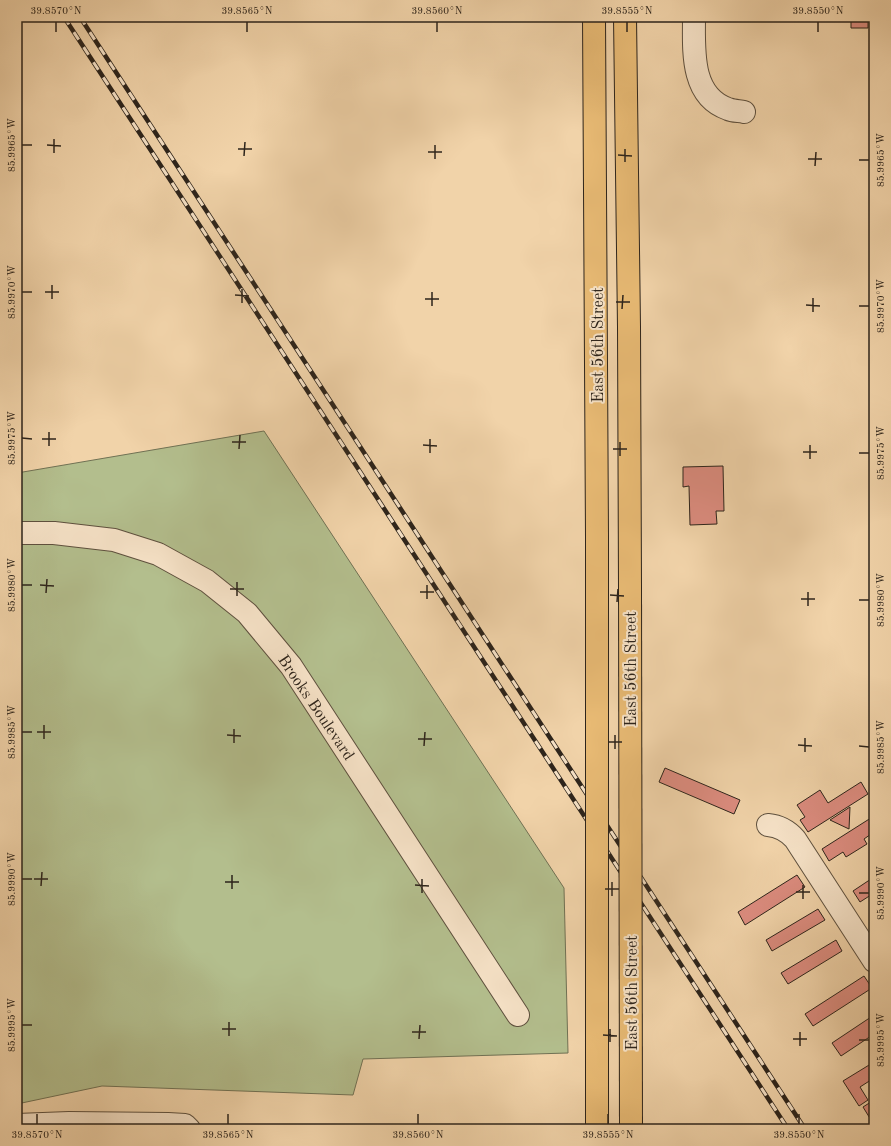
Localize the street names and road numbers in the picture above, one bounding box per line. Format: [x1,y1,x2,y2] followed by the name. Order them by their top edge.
[591,287,607,403] street label: East 56th Street
[624,611,640,727] street label: East 56th Street
[274,653,356,764] street label: Brooks Boulevard
[625,935,641,1051] street label: East 56th Street

